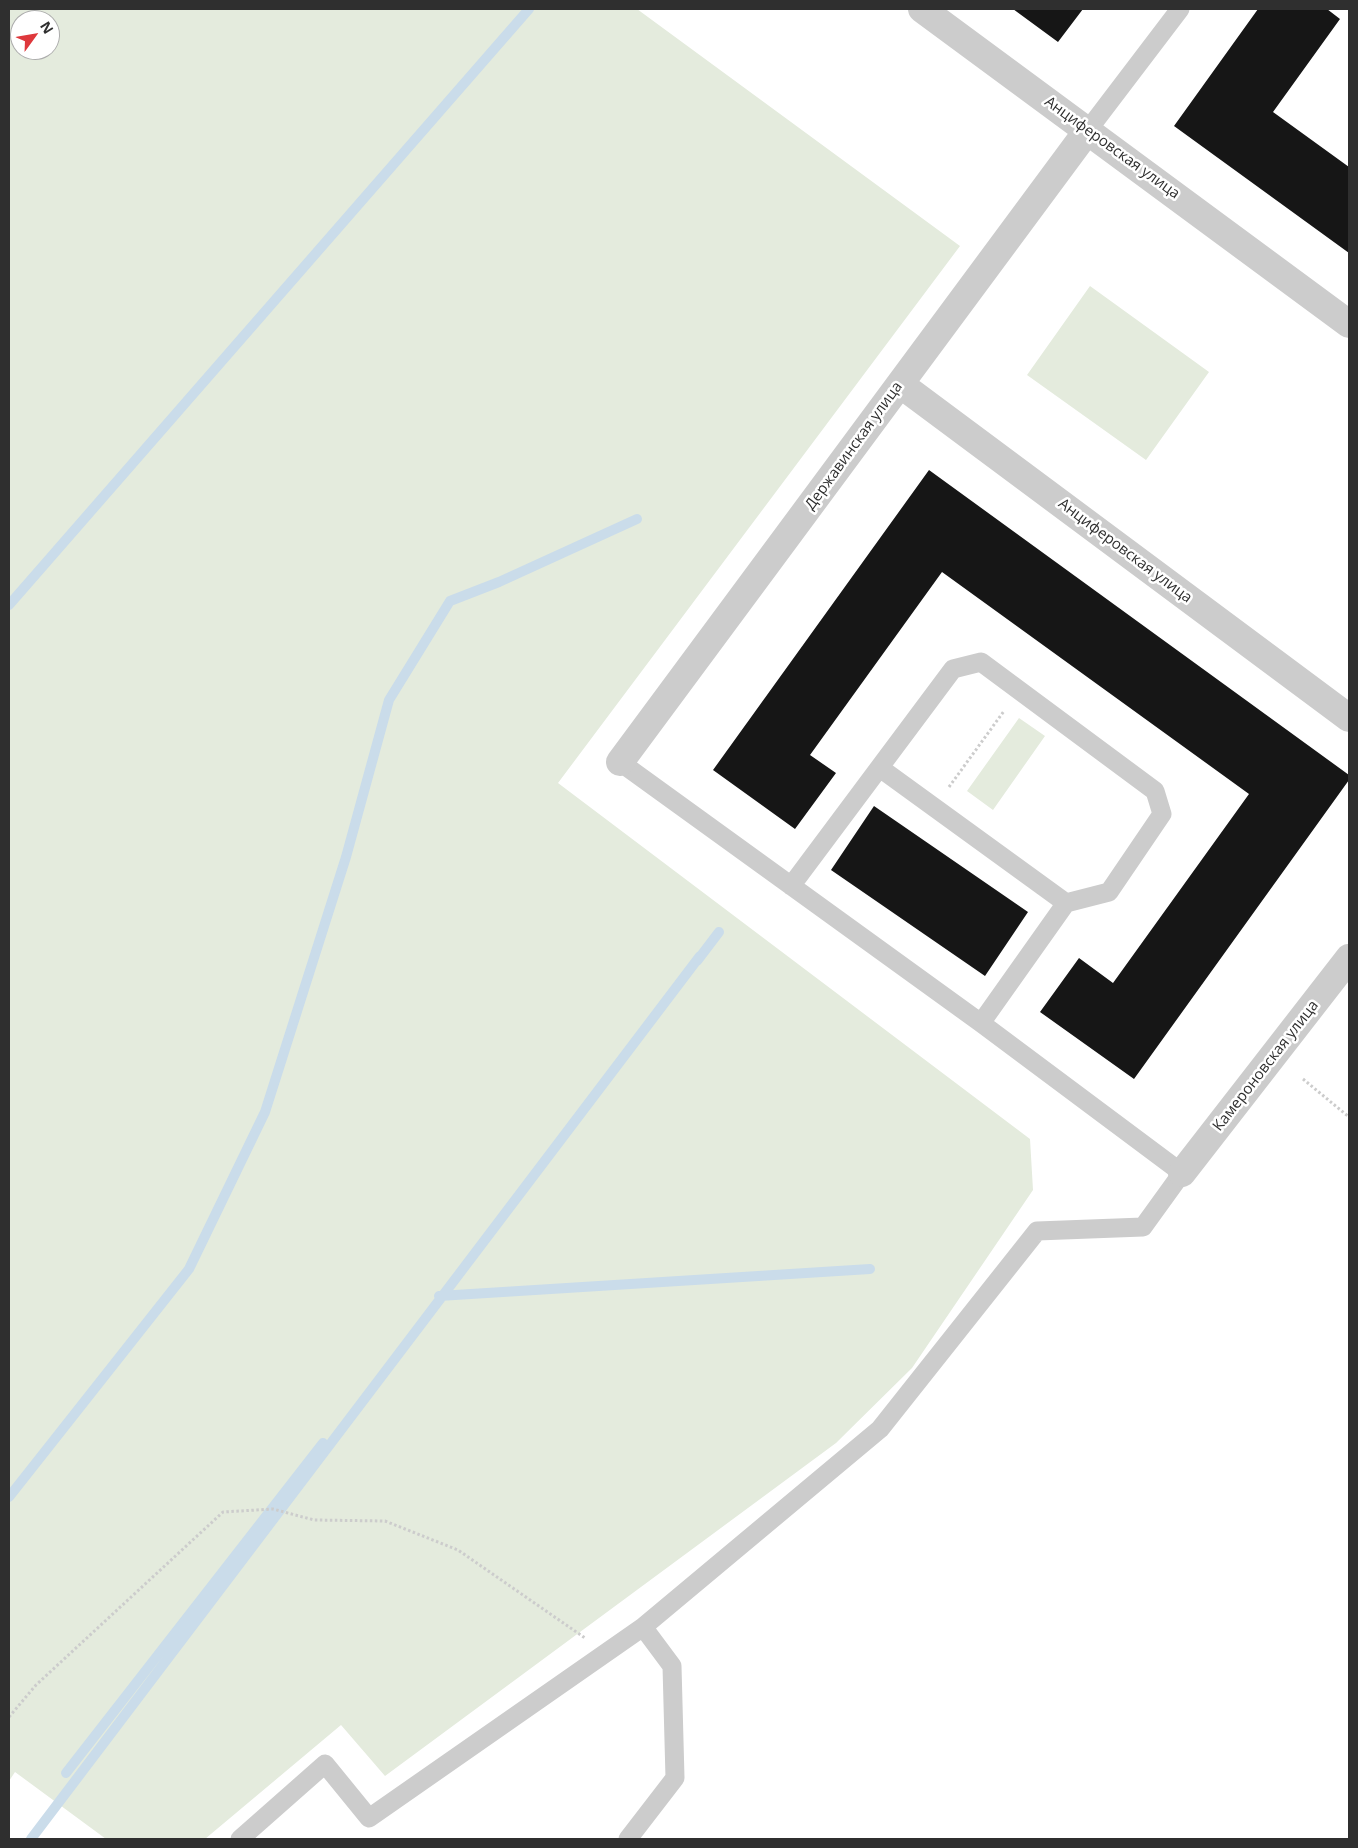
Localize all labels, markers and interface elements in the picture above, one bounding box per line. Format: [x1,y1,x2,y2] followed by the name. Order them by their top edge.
[10,10,60,60] north arrow
[36,17,58,37] text: N
[1041,93,1183,203] street label: Анциферовская улица
[802,379,906,513] street label: Державинская улица
[1055,495,1195,607] street label: Анциферовская улица
[1209,997,1323,1135] street label: Камероновская улица

